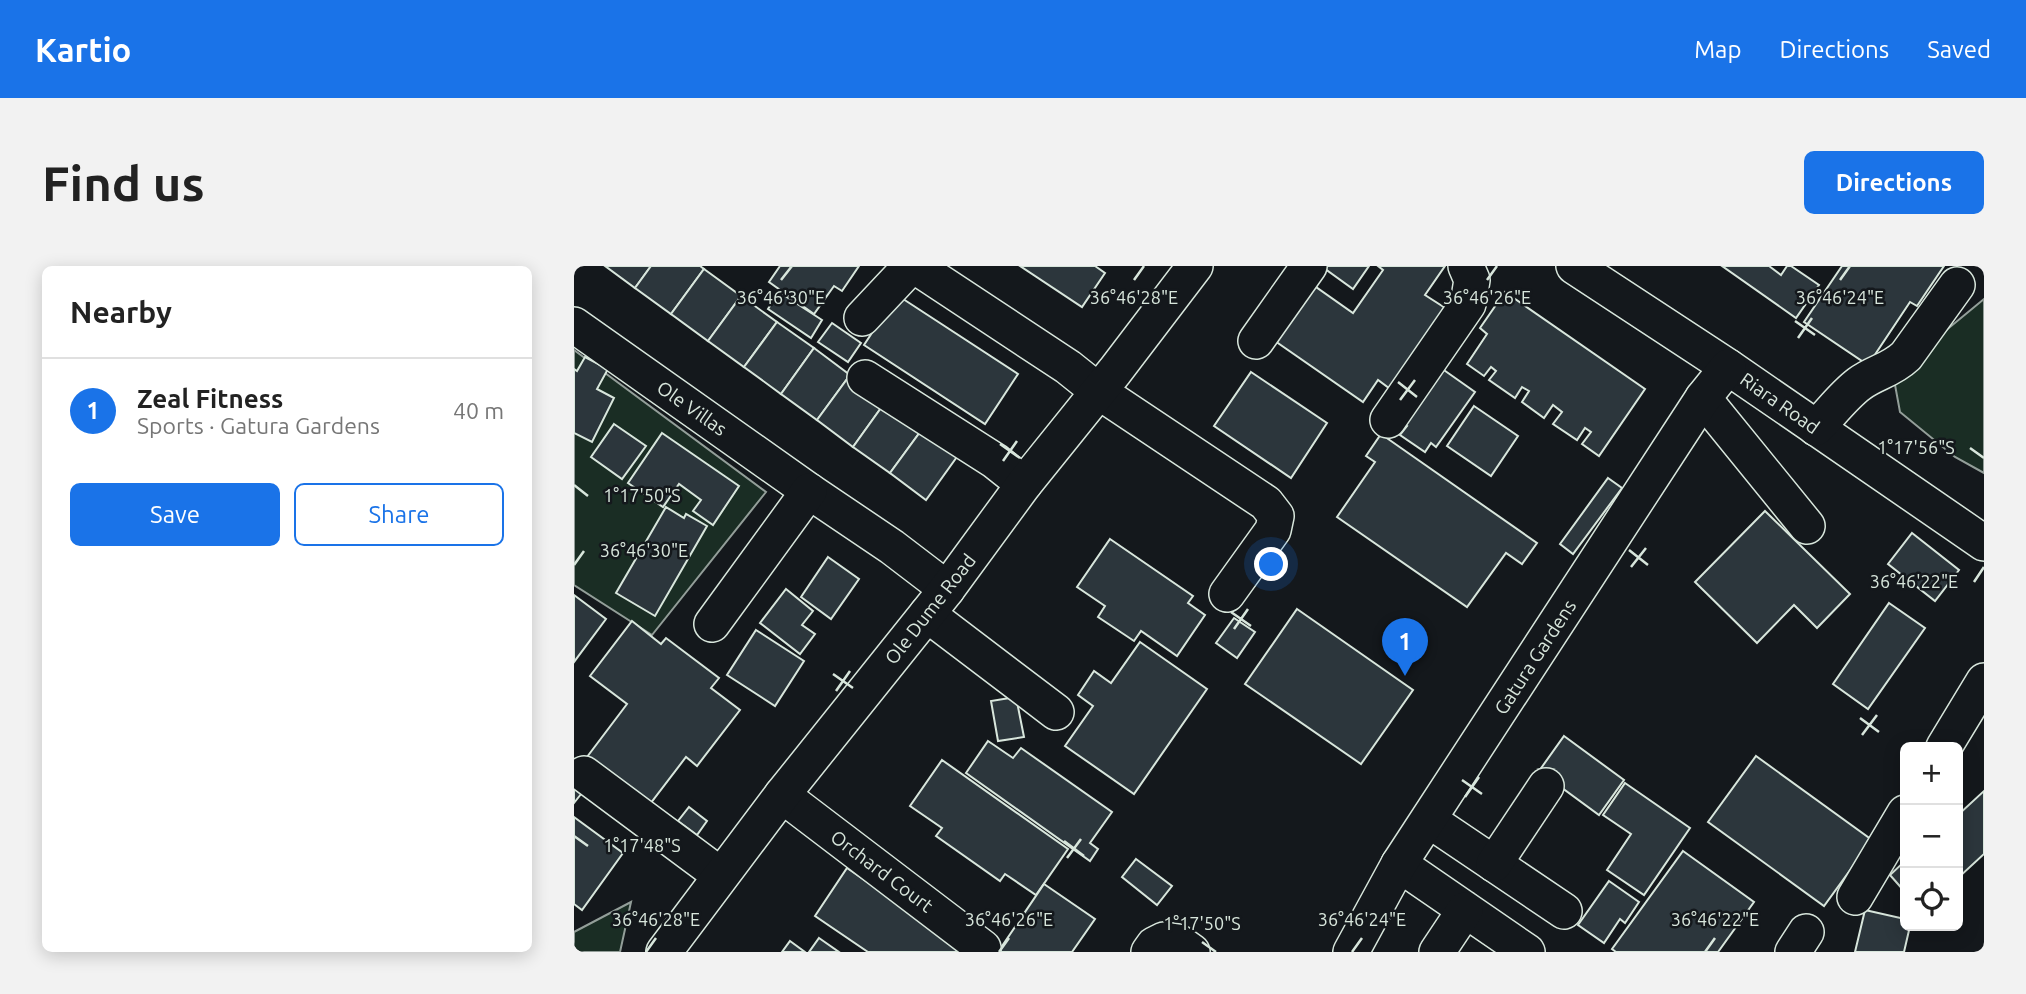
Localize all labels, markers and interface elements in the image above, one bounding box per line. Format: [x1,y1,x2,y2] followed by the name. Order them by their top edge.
[35,31,131,68] text: Kartio
[1694,36,1741,63] text: Map
[1779,36,1889,63] text: Directions
[1927,36,1991,63] text: Saved
[1804,151,1984,214] button: Directions
[42,155,205,210] text: Find us
[737,287,825,307] text: 36°46'30"E
[1090,287,1178,307] text: 36°46'28"E
[1443,287,1531,307] text: 36°46'26"E
[1796,287,1884,307] text: 36°46'24"E
[70,295,172,329] text: Nearby
[1736,368,1824,438] street label: Riara Road
[653,376,731,440] street label: Ole Villas
[137,384,283,413] text: Zeal Fitness
[87,398,99,423] text: 1
[453,398,504,423] text: 40 m
[137,413,380,438] text: Sports · Gatura Gardens
[1877,437,1955,457] text: 1°17'56"S
[70,483,280,546] button: Save
[294,483,504,546] button: Share
[603,485,681,505] text: 1°17'50"S
[600,540,688,560] text: 36°46'30"E
[1254,547,1288,581] your location
[880,549,980,669] street label: Ole Dume Road
[1870,571,1958,591] text: 36°46'22"E
[1490,596,1580,718] street label: Gatura Gardens
[1382,618,1428,676] pin: 1
[1900,742,1963,931] map controls
[1900,742,1963,805] button: +
[1900,805,1963,868] button: −
[827,825,938,917] street label: Orchard Court
[603,835,681,855] text: 1°17'48"S
[1900,868,1963,931] button: locate
[612,909,700,929] text: 36°46'28"E
[965,909,1053,929] text: 36°46'26"E
[1318,909,1406,929] text: 36°46'24"E
[1671,909,1759,929] text: 36°46'22"E
[1163,913,1241,933] text: 1°17'50"S

